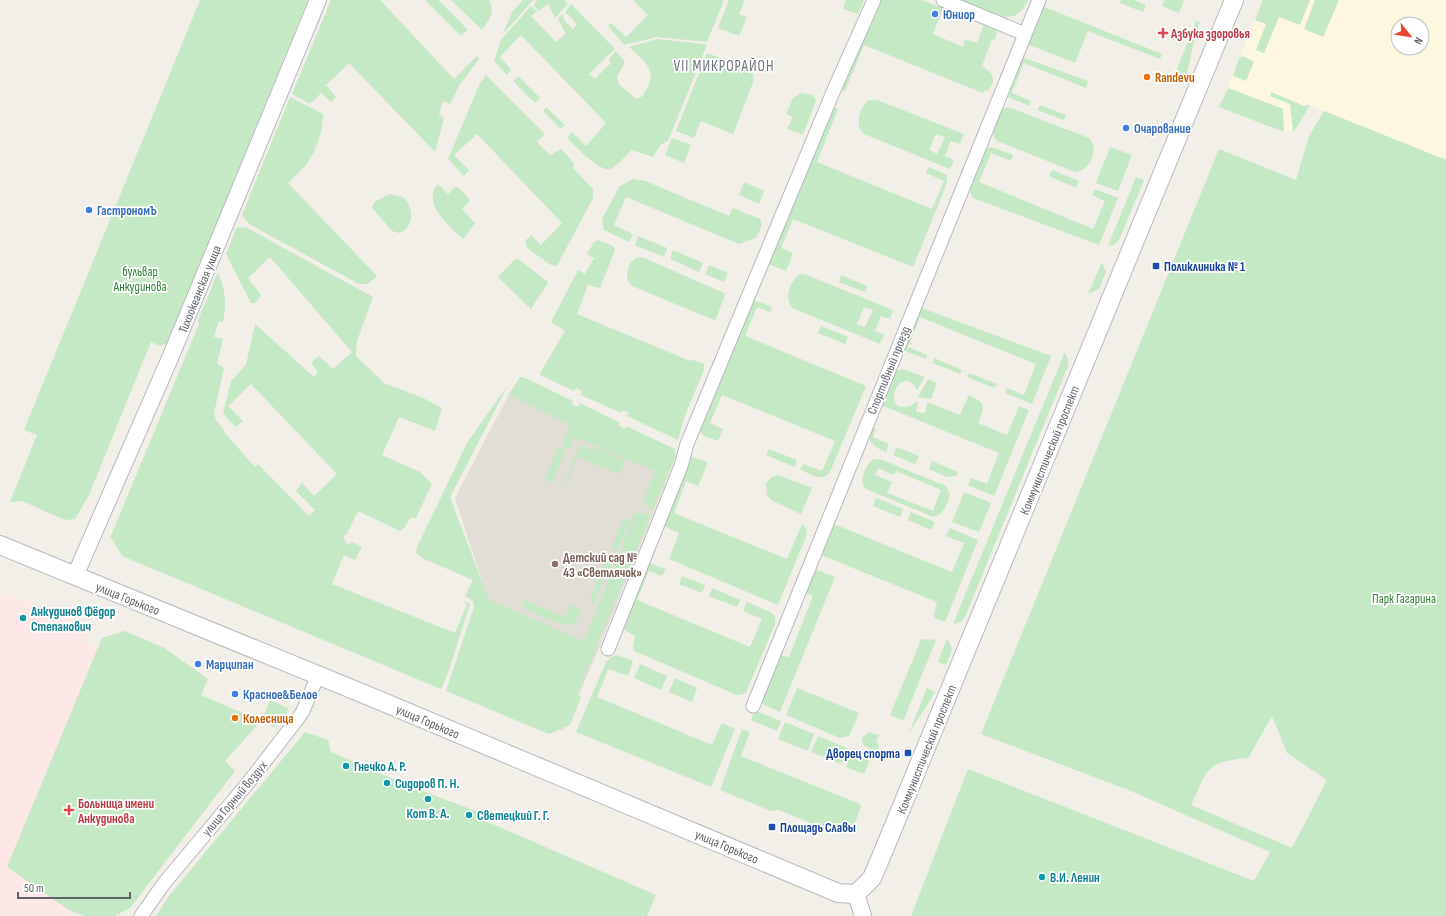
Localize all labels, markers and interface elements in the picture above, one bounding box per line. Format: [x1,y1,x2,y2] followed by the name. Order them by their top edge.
[943,7,975,23] place label: Юниор
[930,9,940,19] marker: Юниор
[1390,16,1430,56] north arrow
[1170,26,1250,42] place label: Азбука здоровья
[1158,28,1168,38] marker: Азбука здоровья
[1411,35,1425,47] text: N
[673,57,775,76] district label: VII МИКРОРАЙОН
[1155,70,1195,86] place label: Randevu
[1142,72,1152,82] marker: Randevu
[1134,121,1191,137] place label: Очарование
[1121,123,1131,133] marker: Очарование
[97,203,157,219] place label: ГастрономЪ
[84,205,94,215] marker: ГастрономЪ
[175,243,225,336] street label: Тихоокеанская улица
[1164,259,1245,275] place label: Поликлиника № 1
[1151,261,1161,271] marker: Поликлиника № 1
[112,264,167,295] park label: бульвар Анкудинова
[864,324,914,417] street label: Спортивный проезд
[1017,384,1083,517] street label: Коммунистический проспект
[563,550,642,581] place label: Детский сад № 43 «Светлячок»
[550,559,560,569] marker: Детский сад № 43 «Светлячок»
[93,579,162,619] street label: улица Горького
[1372,591,1436,607] park label: Парк Гагарина
[30,604,116,635] place label: Анкудинов Фёдор Степанович
[18,613,28,623] marker: Анкудинов Фёдор Степанович
[206,657,254,673] place label: Марципан
[193,659,203,669] marker: Марципан
[894,683,960,816] street label: Коммунистический проспект
[243,687,318,703] place label: Красное&Белое
[230,689,240,699] marker: Красное&Белое
[393,701,462,742] street label: улица Горького
[243,711,294,727] place label: Колесница
[230,713,240,723] marker: Колесница
[826,746,900,762] place label: Дворец спорта
[903,748,913,758] marker: Дворец спорта
[199,758,271,839] street label: улица Горный воздух
[354,759,406,775] place label: Гнечко А. Р.
[341,761,351,771] marker: Гнечко А. Р.
[395,776,459,792] place label: Сидоров П. Н.
[382,778,392,788] marker: Сидоров П. Н.
[423,794,433,804] marker: Кот В. А.
[77,796,155,827] place label: Больница имени Анкудинова
[63,804,75,816] marker: Больница имени Анкудинова
[407,806,449,822] place label: Кот В. А.
[477,808,550,824] place label: Светецкий Г. Г.
[464,810,474,820] marker: Светецкий Г. Г.
[780,820,856,836] place label: Площадь Славы
[767,822,777,832] marker: Площадь Славы
[692,826,761,867] street label: улица Горького
[1050,870,1100,886] place label: В.И. Ленин
[1037,872,1047,882] marker: В.И. Ленин
[18,874,130,900] scale bar
[24,881,44,896] text: 50 m

